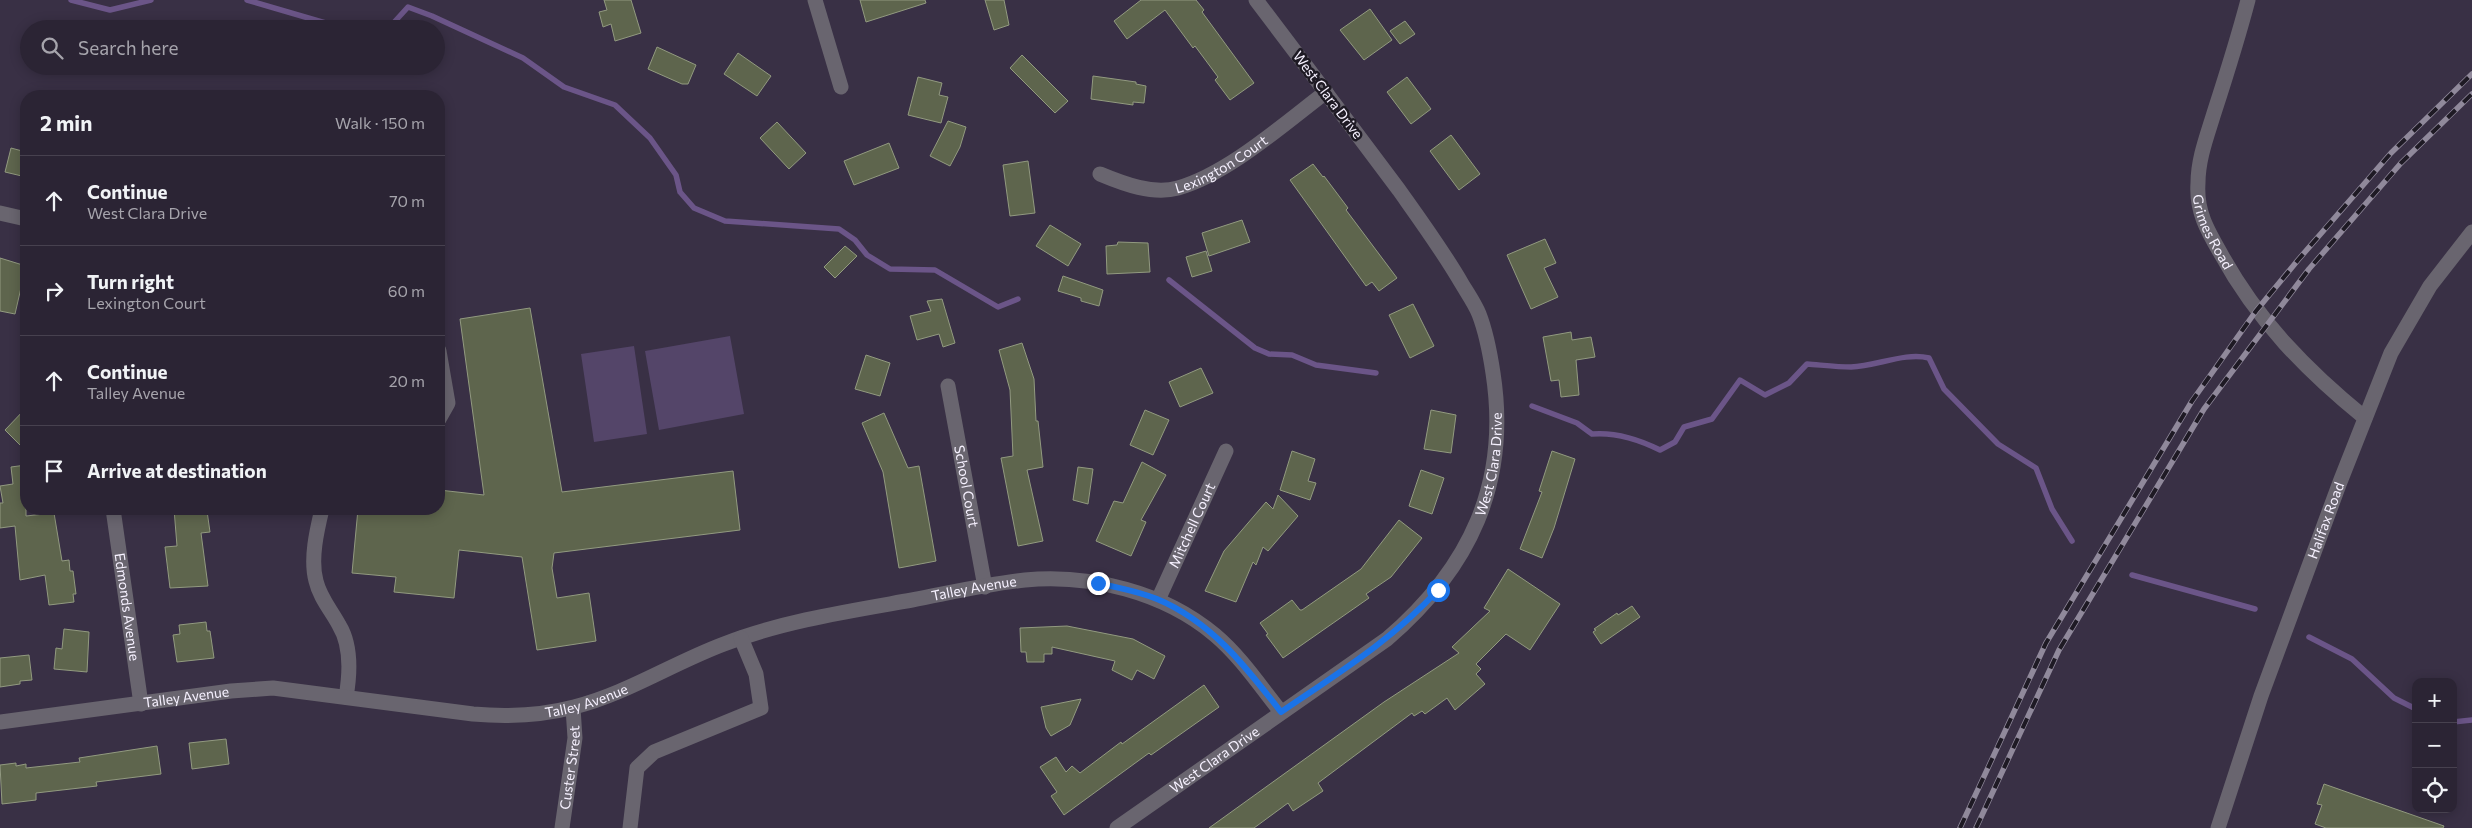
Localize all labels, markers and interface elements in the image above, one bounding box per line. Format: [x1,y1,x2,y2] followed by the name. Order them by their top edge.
[20,20,445,75] search box
[38,34,66,62] icon: search
[78,36,178,59] text: Search here
[1290,48,1367,142] street label: West Clara Drive
[40,110,92,135] text: 2 min
[335,113,425,132] text: Walk · 150 m
[1173,131,1271,196] street label: Lexington Court
[87,180,167,203] text: Continue
[40,187,68,215] icon: ahead
[389,191,425,210] text: 70 m
[2190,193,2237,272] street label: Grimes Road
[87,203,207,222] text: West Clara Drive
[87,270,174,293] text: Turn right
[40,277,68,305] icon: right
[388,281,425,300] text: 60 m
[87,293,206,312] text: Lexington Court
[87,360,167,383] text: Continue
[40,367,68,395] icon: ahead
[389,371,425,390] text: 20 m
[87,383,185,402] text: Talley Avenue
[1471,412,1505,518] street label: West Clara Drive
[951,444,983,529] street label: School Court
[40,457,68,485] icon: arrive
[87,459,267,482] text: Arrive at destination
[2303,479,2347,561] street label: Halifax Road
[1165,480,1219,571] street label: Mitchell Court
[111,552,144,662] street label: Edmonds Avenue
[930,572,1017,604] street label: Talley Avenue
[1087,572,1110,595] route end
[1427,579,1450,602] route start
[2412,678,2457,813] map controls
[2412,678,2457,723] button: +
[544,680,630,721] street label: Talley Avenue
[142,682,230,711] street label: Talley Avenue
[1166,722,1262,796] street label: West Clara Drive
[2412,723,2457,768] button: −
[556,725,583,811] street label: Custer Street
[2412,768,2457,813] button: locate

